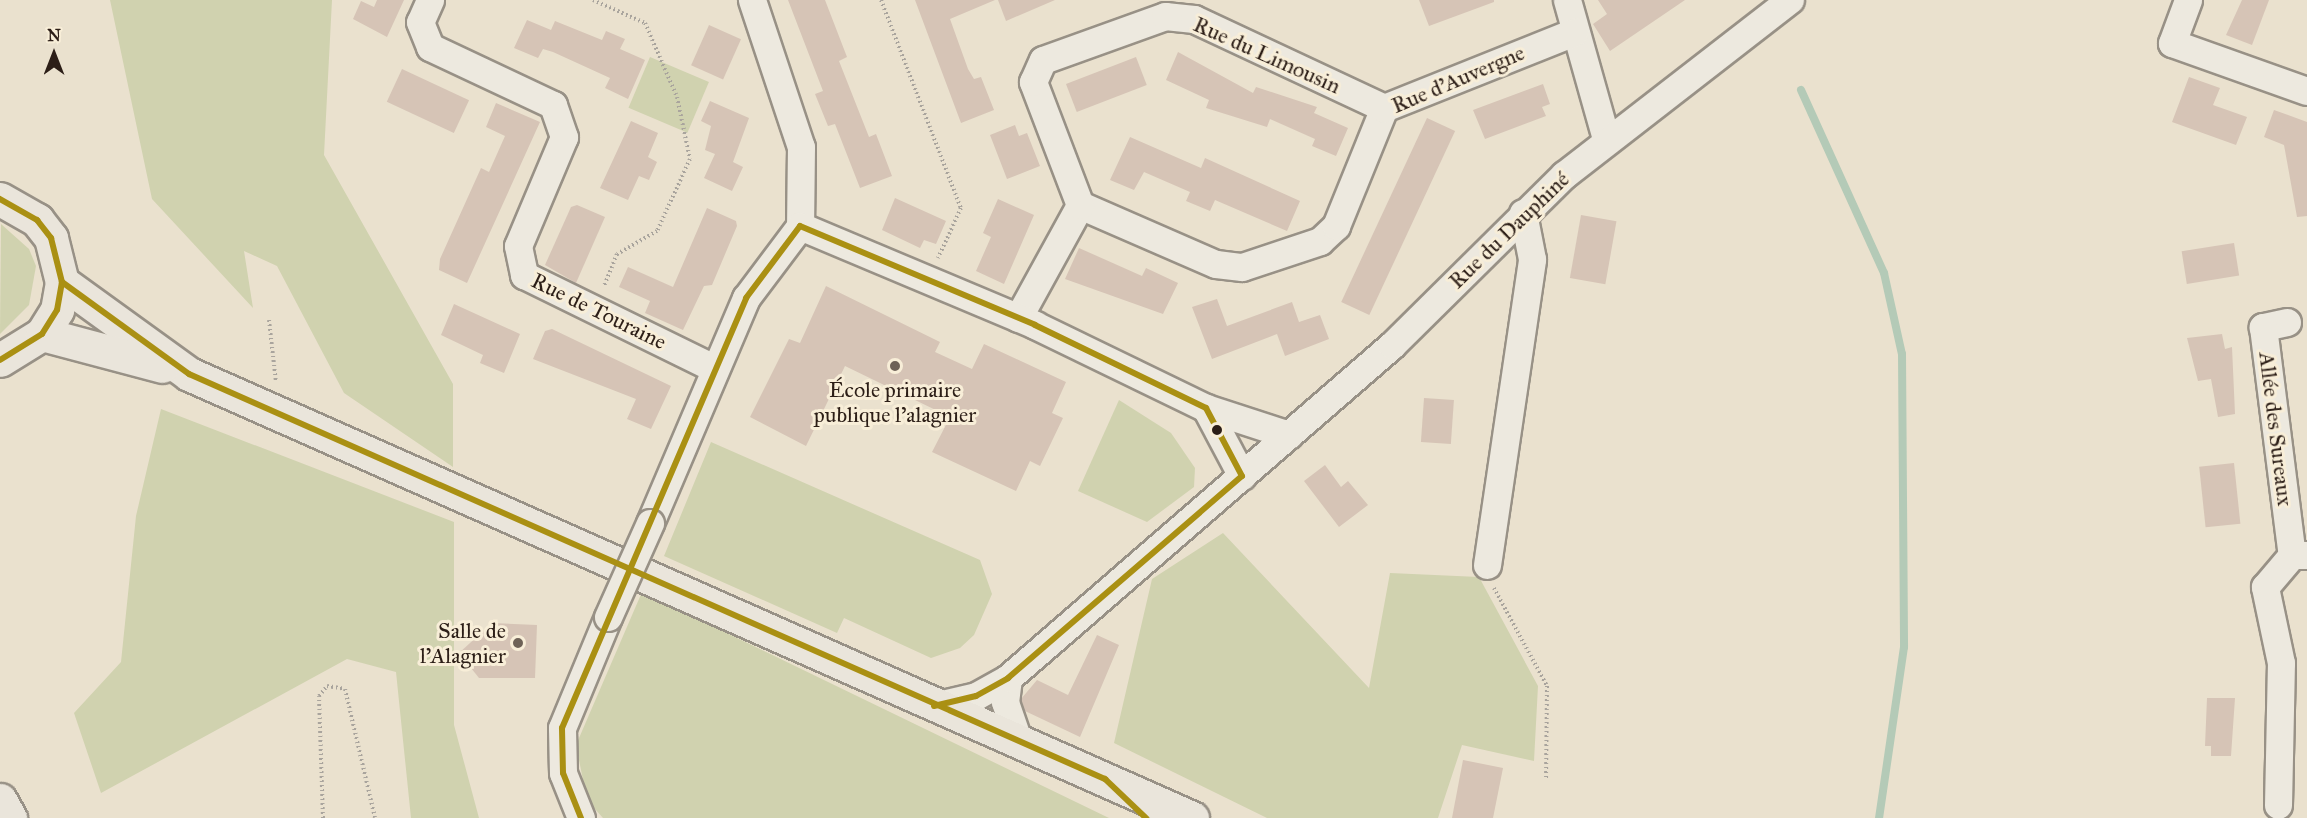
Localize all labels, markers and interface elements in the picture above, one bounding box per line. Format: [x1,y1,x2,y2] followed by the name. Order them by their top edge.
[1189,11,1345,99] street label: Rue du Limousin
[24,24,84,84] north arrow
[47,26,61,45] text: N
[1388,39,1528,119] street label: Rue d'Auvergne
[1443,166,1575,294] street label: Rue du Dauphiné
[527,267,671,355] street label: Rue de Touraine
[2253,350,2299,508] street label: Allée des Sureaux
[888,359,902,373] marker: École primaire publique l'alagnier
[814,376,976,428] place label: École primaire publique l'alagnier
[1211,424,1223,436] unlabelled marker
[420,617,506,668] place label: Salle de l'Alagnier
[511,636,525,650] marker: Salle de l'Alagnier

